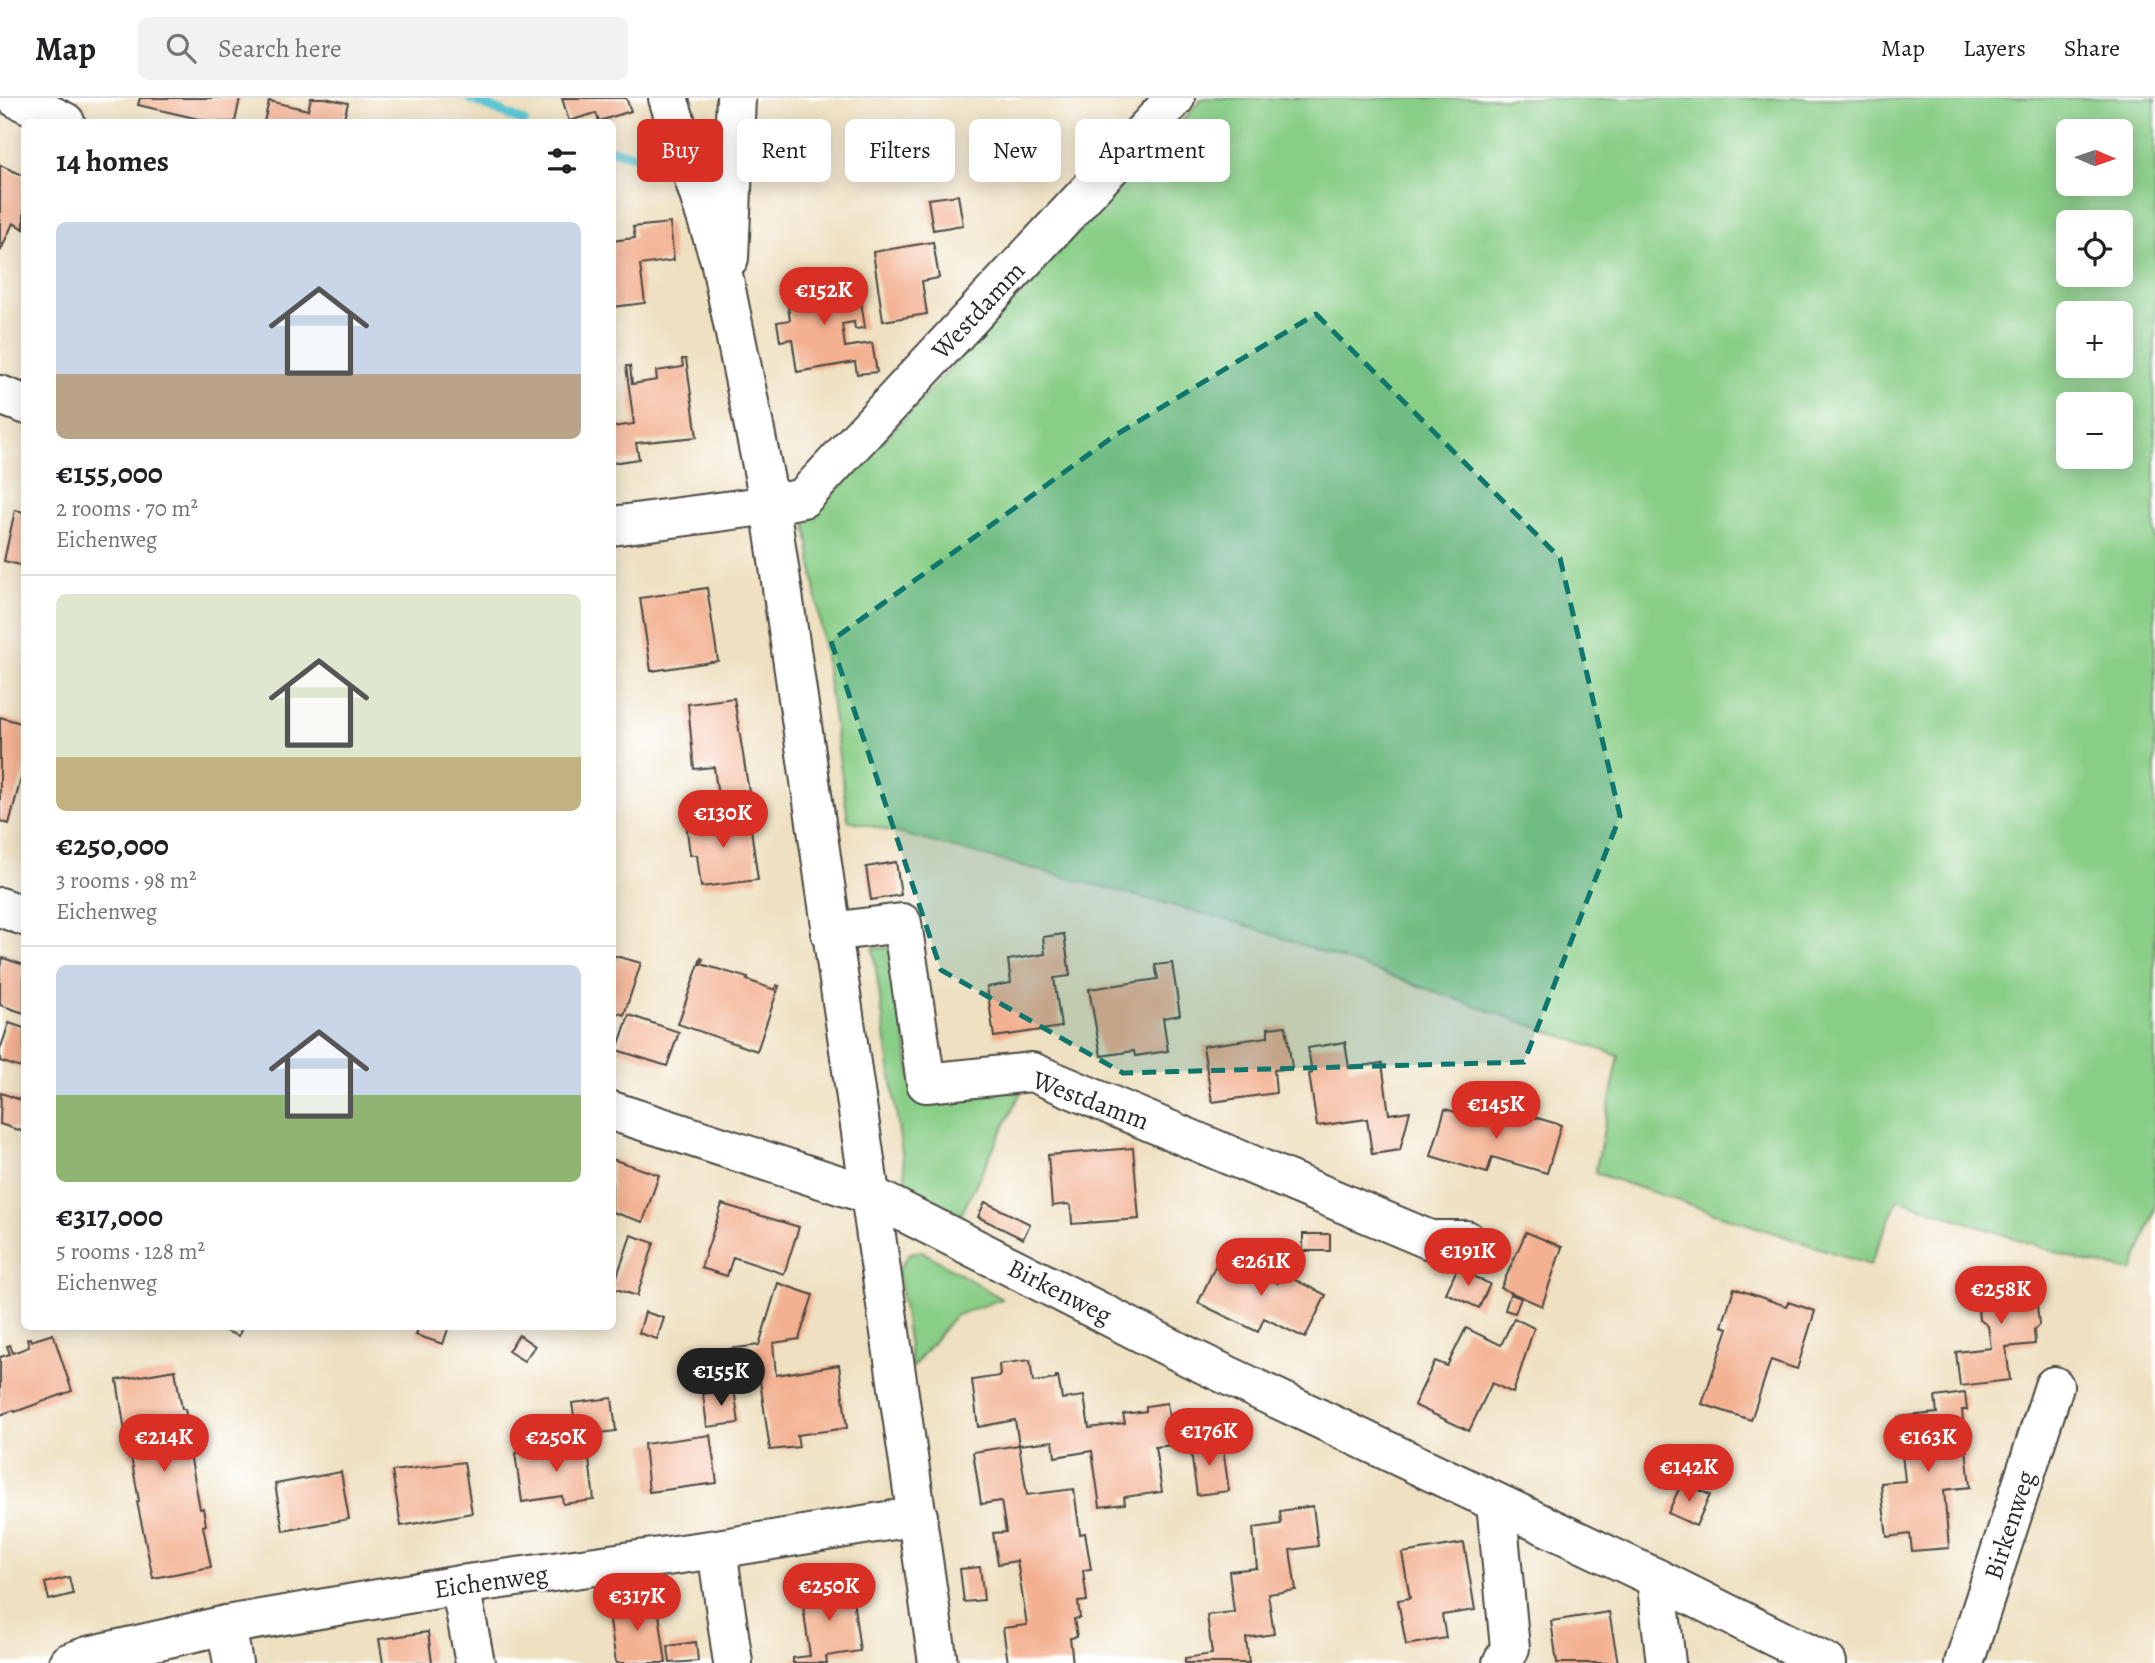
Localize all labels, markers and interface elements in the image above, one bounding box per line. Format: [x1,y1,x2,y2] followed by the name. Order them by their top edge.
[138,17,628,80] search box
[35,26,96,71] text: Map
[162,29,200,67] icon: search
[218,31,342,66] text: Search here
[1881,32,1925,64] text: Map
[1963,32,2026,64] text: Layers
[2064,32,2120,64] text: Share
[637,119,723,182] chip: Buy
[737,119,831,182] chip: Rent
[845,119,955,182] chip: Filters
[969,119,1061,182] chip: New
[1075,119,1230,182] chip: Apartment
[2056,119,2133,196] north arrow
[2056,119,2133,469] map controls
[56,141,169,181] text: 14 homes
[543,142,581,180] icon: filters
[2056,210,2133,287] button: locate
[923,254,1033,368] street label: Westdamm
[256,268,382,394] icon: home
[775,268,873,327] pin: €152K
[795,274,853,305] text: €152K
[2056,301,2133,378] button: +
[2056,392,2133,469] button: −
[56,453,163,493] text: €155,000
[56,493,198,524] text: 2 rooms · 70 m²
[56,524,157,555] text: Eichenweg
[256,640,382,766] icon: home
[674,790,772,850] pin: €130K
[694,797,752,828] text: €130K
[56,825,169,865] text: €250,000
[56,865,197,896] text: 3 rooms · 98 m²
[56,896,157,927] text: Eichenweg
[256,1011,382,1137] icon: home
[1027,1062,1154,1139] street label: Westdamm
[1447,1082,1545,1141] pin: €145K
[1467,1088,1525,1119] text: €145K
[56,1196,163,1236] text: €317,000
[1419,1228,1517,1288] pin: €191K
[1440,1235,1496,1266] text: €191K
[56,1236,205,1267] text: 5 rooms · 128 m²
[1212,1238,1310,1298] pin: €261K
[1232,1245,1290,1276] text: €261K
[1002,1250,1118,1333] street label: Birkenweg
[1952,1266,2050,1326] pin: €258K
[56,1267,157,1298] text: Eichenweg
[1971,1273,2031,1304] text: €258K
[672,1348,770,1408] pin: €155K
[693,1355,749,1386] text: €155K
[1160,1408,1258,1468] pin: €176K
[115,1414,213,1474] pin: €214K
[507,1414,605,1474] pin: €250K
[1879,1414,1977,1474] pin: €163K
[1180,1415,1238,1446] text: €176K
[135,1421,193,1452] text: €214K
[526,1421,586,1452] text: €250K
[1899,1421,1957,1452] text: €163K
[1640,1444,1738,1504] pin: €142K
[1660,1451,1718,1482] text: €142K
[1975,1466,2044,1584] street label: Birkenweg
[432,1556,550,1607] street label: Eichenweg
[780,1564,878,1623] pin: €250K
[799,1570,859,1601] text: €250K
[588,1574,686,1633] pin: €317K
[609,1580,665,1611] text: €317K

